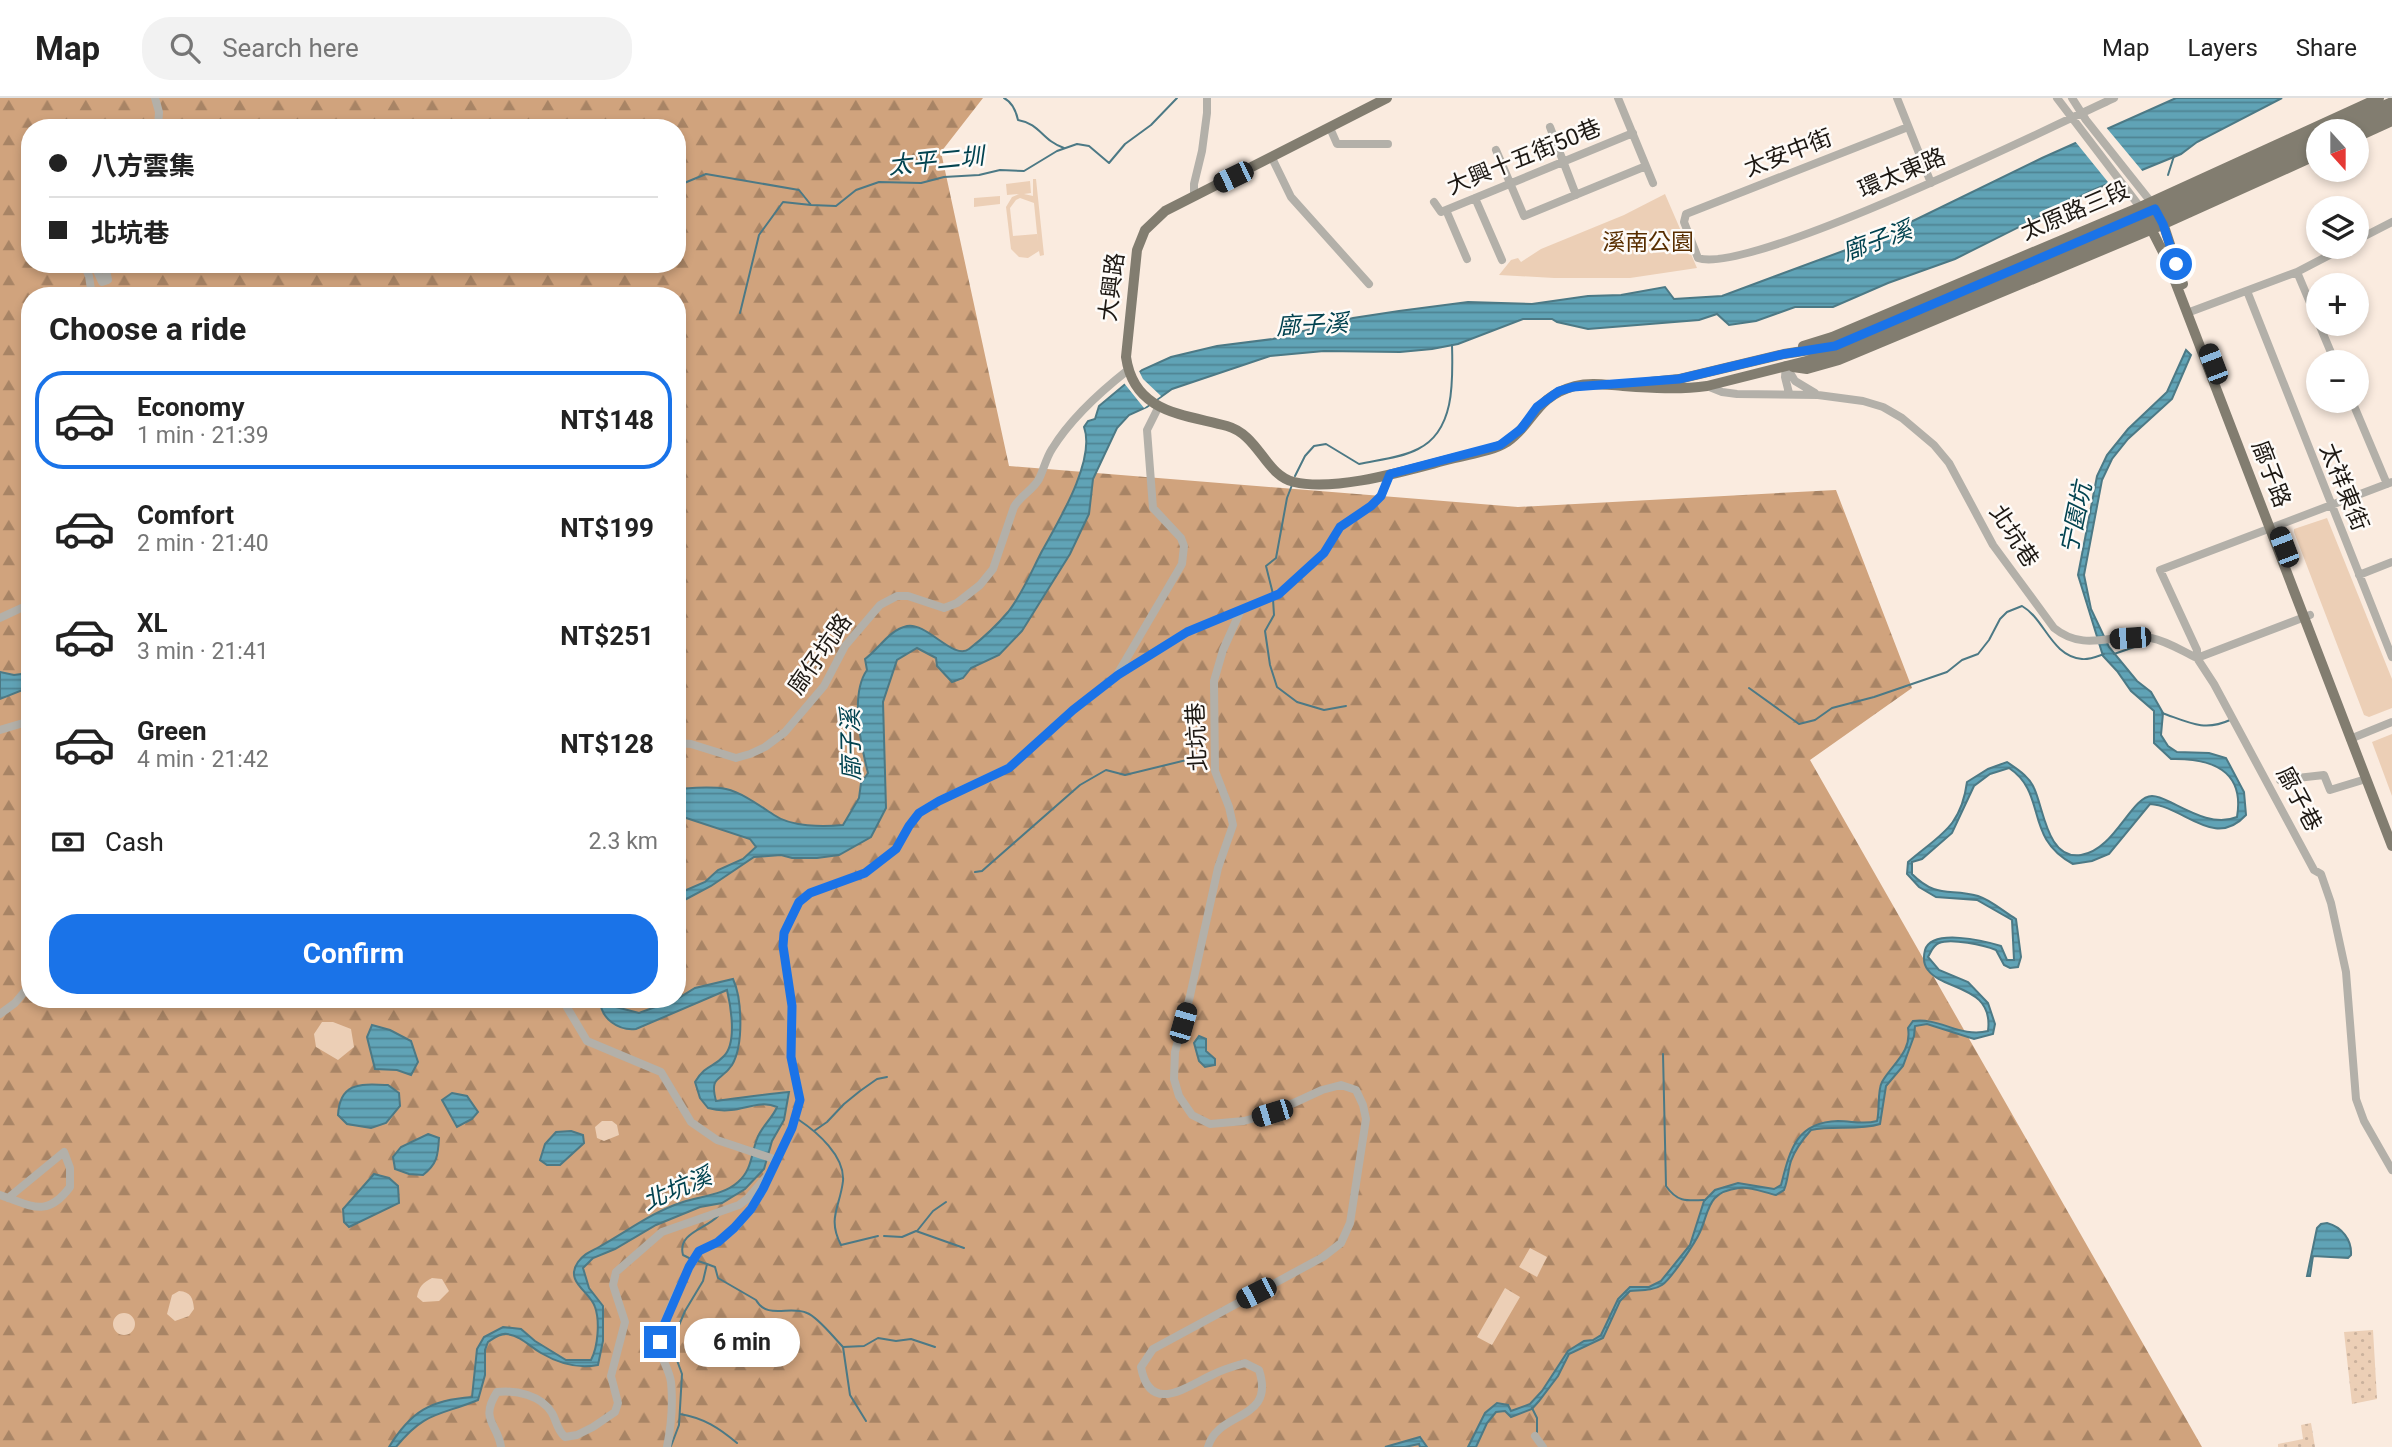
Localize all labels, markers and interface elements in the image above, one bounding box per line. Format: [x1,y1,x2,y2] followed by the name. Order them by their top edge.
[142,17,632,80] search box
[35,29,100,68] text: Map
[166,29,204,67] icon: search
[222,33,359,63] text: Search here
[2102,34,2150,62] text: Map
[2188,34,2258,62] text: Layers
[2296,34,2357,62] text: Share
[1443,114,1605,200] street label: 大興十五街50巷
[2306,119,2370,182] north arrow
[2306,119,2369,413] map controls
[1740,124,1836,182] street label: 太安中街
[887,142,988,180] water label: 太平二圳
[1854,143,1950,203] street label: 環太東路
[91,151,195,181] text: 八方雲集
[1210,158,1257,196] car
[2017,176,2133,246] street label: 太原路三段
[2306,196,2369,259] button: layers
[1838,215,1918,266] water label: 廍子溪
[91,218,169,248] text: 北坑巷
[1602,229,1694,256] park label: 溪南公園
[2160,248,2192,280] route start
[1094,251,1130,323] street label: 大興路
[2306,273,2369,336] button: +
[1275,309,1352,341] water label: 廍子溪
[49,310,246,348] text: Choose a ride
[2196,341,2231,387] car
[2306,350,2369,413] button: −
[53,389,116,452] icon: car
[137,392,244,422] text: Economy
[560,405,654,435] text: NT$148
[137,422,269,449] text: 1 min · 21:39
[2246,437,2296,511] street label: 廍子路
[2314,439,2374,535] street label: 太祥東街
[2055,477,2098,556] water label: 宁園坑
[53,497,116,560] icon: car
[137,500,234,530] text: Comfort
[1984,500,2044,572] street label: 北坑巷
[560,513,654,543] text: NT$199
[2267,524,2302,570] car
[137,530,269,557] text: 2 min · 21:40
[53,605,116,668] icon: car
[137,608,168,638] text: XL
[783,609,857,699] street label: 廍仔坑路
[560,621,654,651] text: NT$251
[2109,626,2152,650] car
[137,638,269,665] text: 3 min · 21:41
[1182,702,1212,772] street label: 北坑巷
[836,706,866,781] water label: 廍子溪
[53,713,116,776] icon: car
[137,716,207,746] text: Green
[560,729,654,759] text: NT$128
[137,746,269,773] text: 4 min · 21:42
[2271,762,2327,836] street label: 廍子巷
[49,823,87,861] icon: cash
[105,827,164,857] text: Cash
[589,828,658,855] text: 2.3 km
[49,914,658,994] button: Confirm
[1168,1000,1199,1046] car
[1249,1097,1296,1129] car
[638,1161,718,1216] water label: 北坑溪
[1233,1274,1280,1312] car
[684,1318,800,1366] callout: 6 min
[644,1326,676,1358] route end
[713,1329,771,1356] text: 6 min

